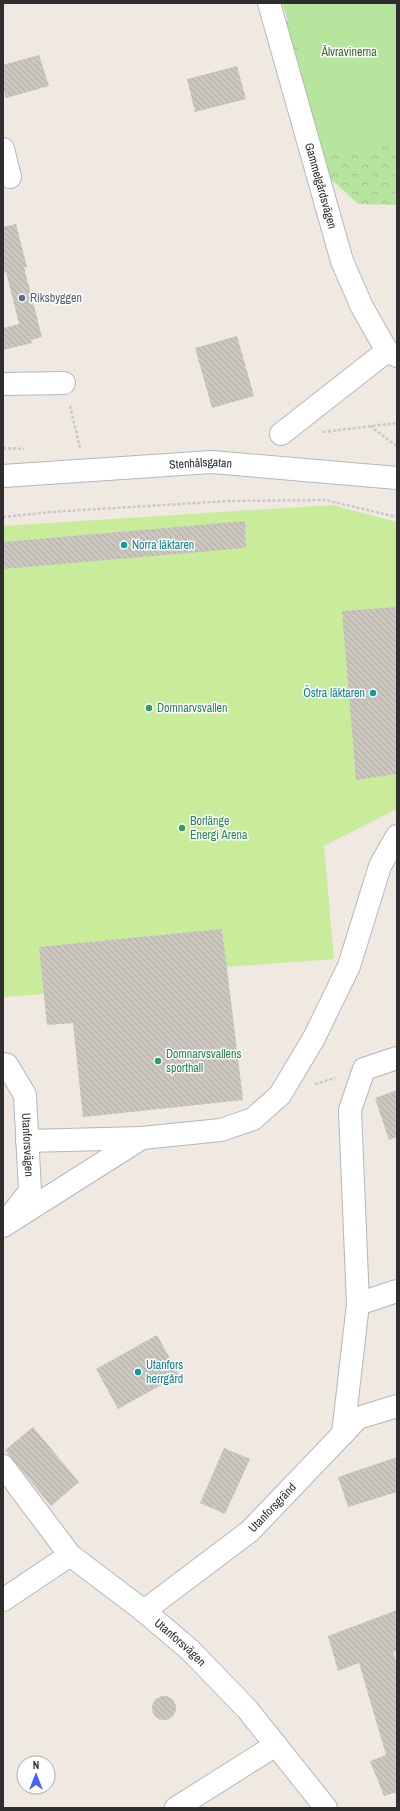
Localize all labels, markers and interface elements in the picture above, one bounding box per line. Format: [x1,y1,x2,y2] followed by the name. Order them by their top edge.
[320,44,377,60] park label: Älvravinerna
[301,141,341,231] street label: Gammelgårdsvägen
[30,290,82,306] place label: Riksbyggen
[17,293,27,303] marker: Riksbyggen
[169,454,233,473] street label: Stenhålsgatan
[132,537,194,553] place label: Norra läktaren
[119,540,129,550] marker: Norra läktaren
[303,684,365,701] place label: Östra läktaren
[368,688,378,698] marker: Östra läktaren
[157,700,228,716] place label: Domnarvsvallen
[144,703,154,713] marker: Domnarvsvallen
[190,813,248,843] place label: Borlänge Energi Arena
[177,823,187,833] marker: Borlänge Energi Arena
[166,1046,242,1076] place label: Domnarvsvallens sporthall
[153,1056,163,1066] marker: Domnarvsvallens sporthall
[18,1112,37,1177] street label: Utanforsvägen
[146,1357,183,1387] place label: Utanfors herrgård
[133,1367,143,1377] marker: Utanfors herrgård
[245,1480,300,1536] street label: Utanforsgränd
[151,1615,209,1670] street label: Utanforsvägen
[16,1755,56,1795] north arrow
[33,1758,39,1772] text: N

